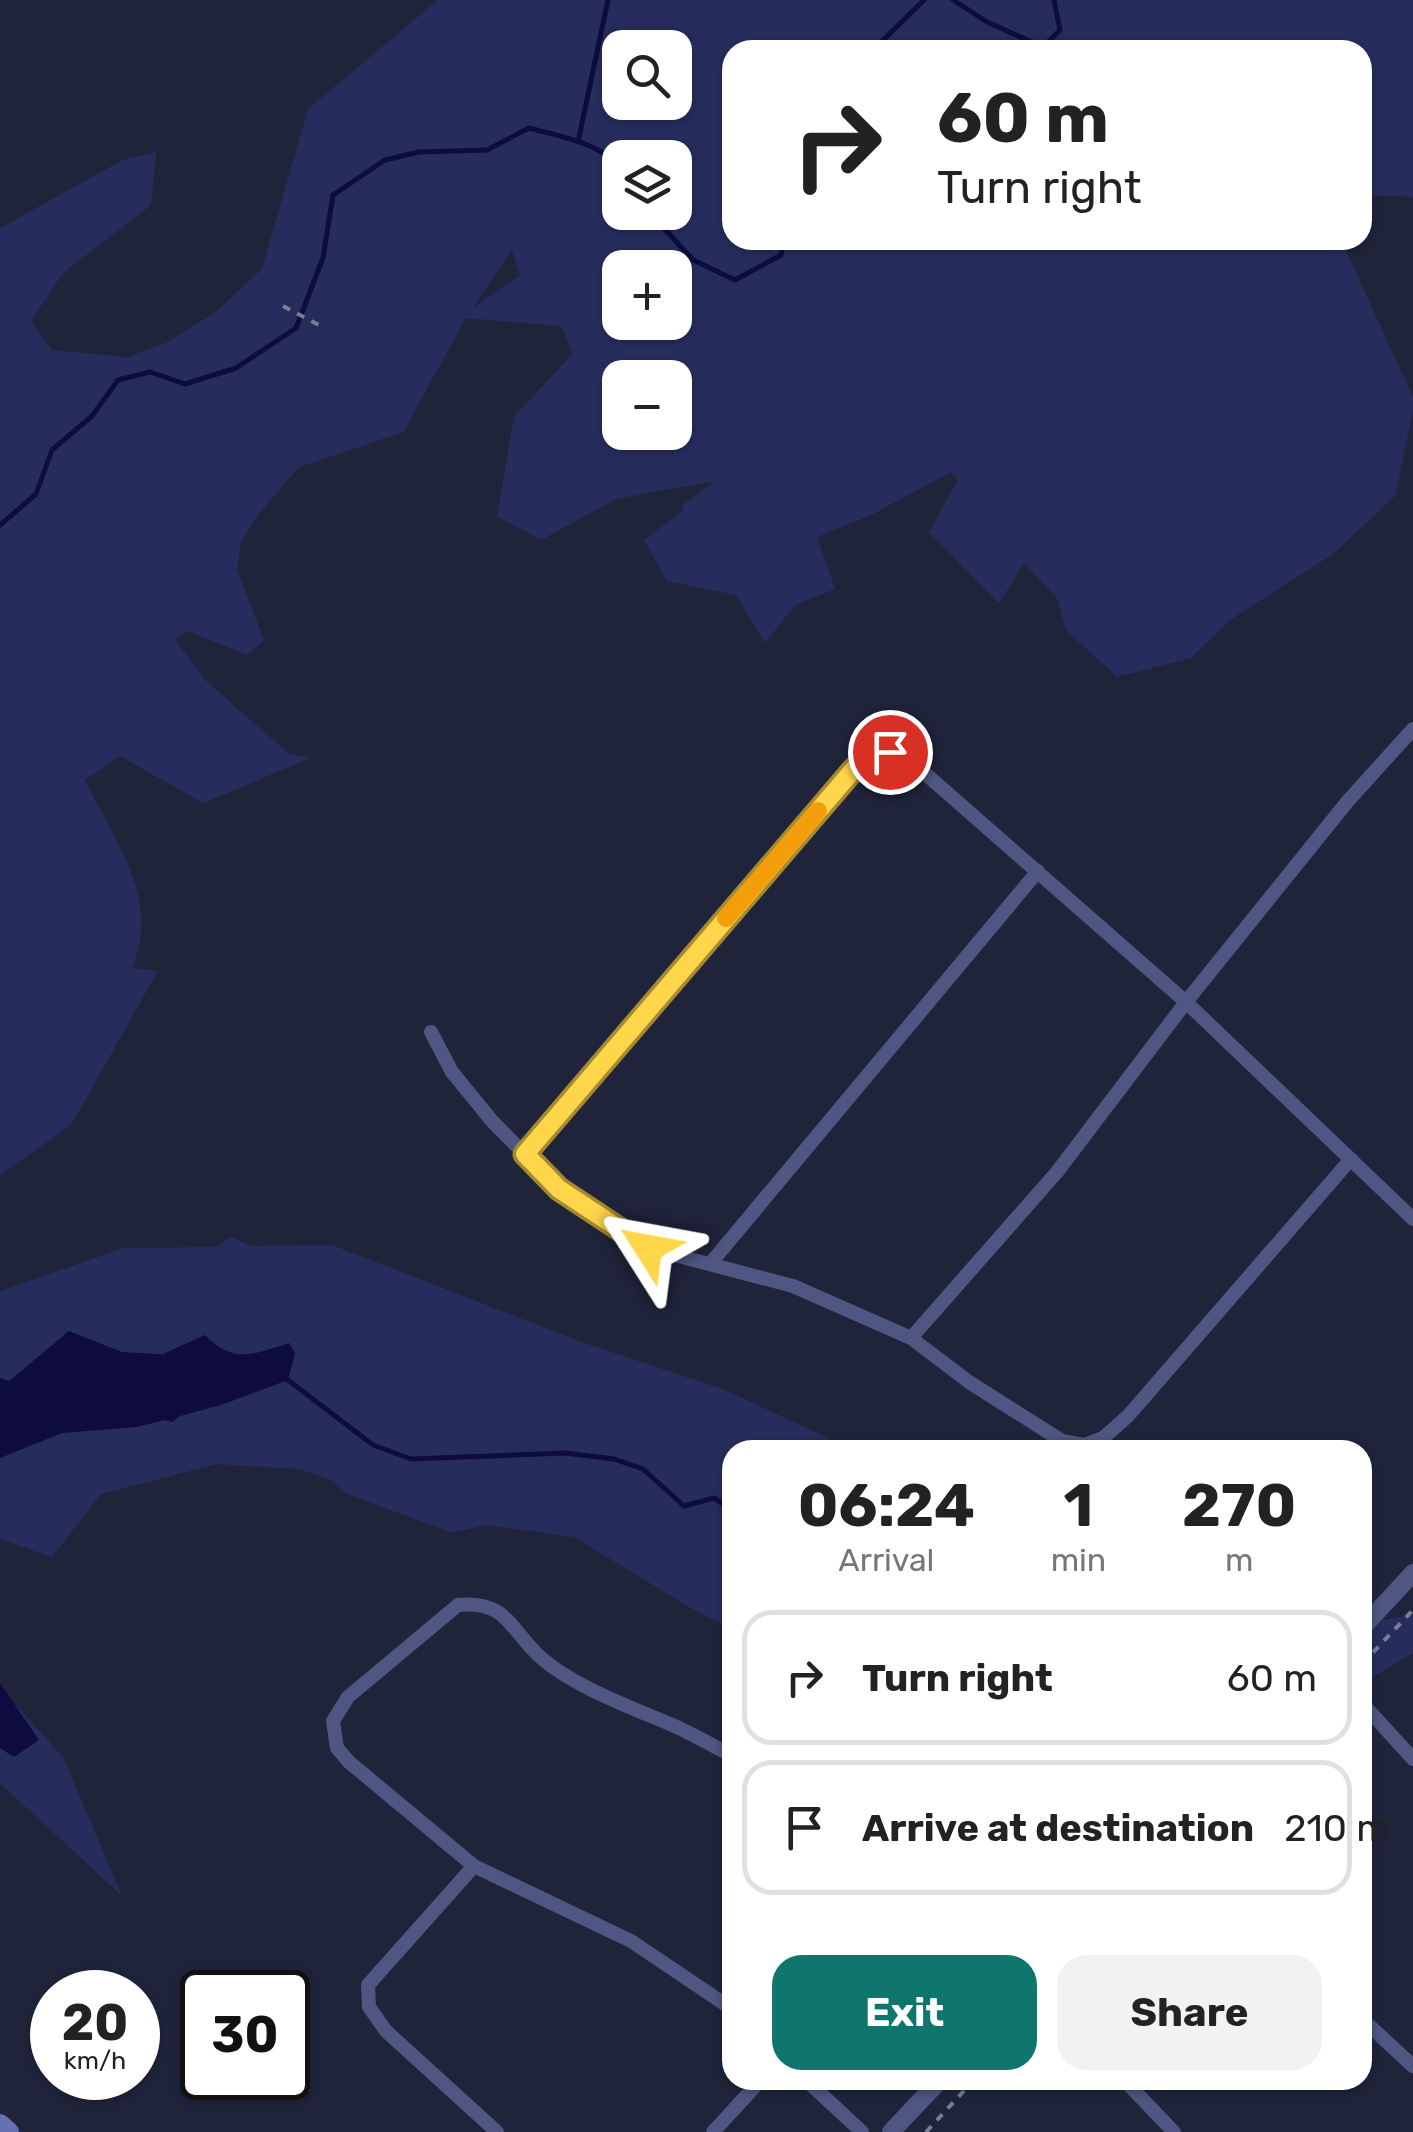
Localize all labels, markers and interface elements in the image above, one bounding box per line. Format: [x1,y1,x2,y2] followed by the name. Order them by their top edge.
[602,30,692,450] map controls
[602,30,692,120] button: search
[937,77,1109,160] text: 60 m
[772,80,902,210] icon: right
[602,140,692,230] button: layers
[937,161,1141,214] text: Turn right
[602,250,692,340] button: +
[602,360,692,450] button: −
[848,710,933,795] pin
[863,725,918,780] icon: arrive
[596,1196,700,1300] position arrow
[798,1470,975,1541] text: 06:24
[1064,1470,1093,1541] text: 1
[1182,1470,1296,1541] text: 270
[838,1541,934,1579] text: Arrival
[1051,1541,1106,1579] text: min
[1225,1541,1253,1579] text: m
[777,1650,832,1705] icon: right
[862,1655,1053,1701] text: Turn right
[1227,1655,1317,1701] text: 60 m
[777,1800,832,1855] icon: arrive
[862,1805,1254,1851] text: Arrive at destination
[1284,1805,1390,1851] text: 210 m
[772,1955,1037,2070] button: Exit
[1057,1955,1322,2070] button: Share
[180,1970,310,2100] speed limit sign: 30
[62,1993,128,2053] text: 20
[64,2046,126,2075] text: km/h

